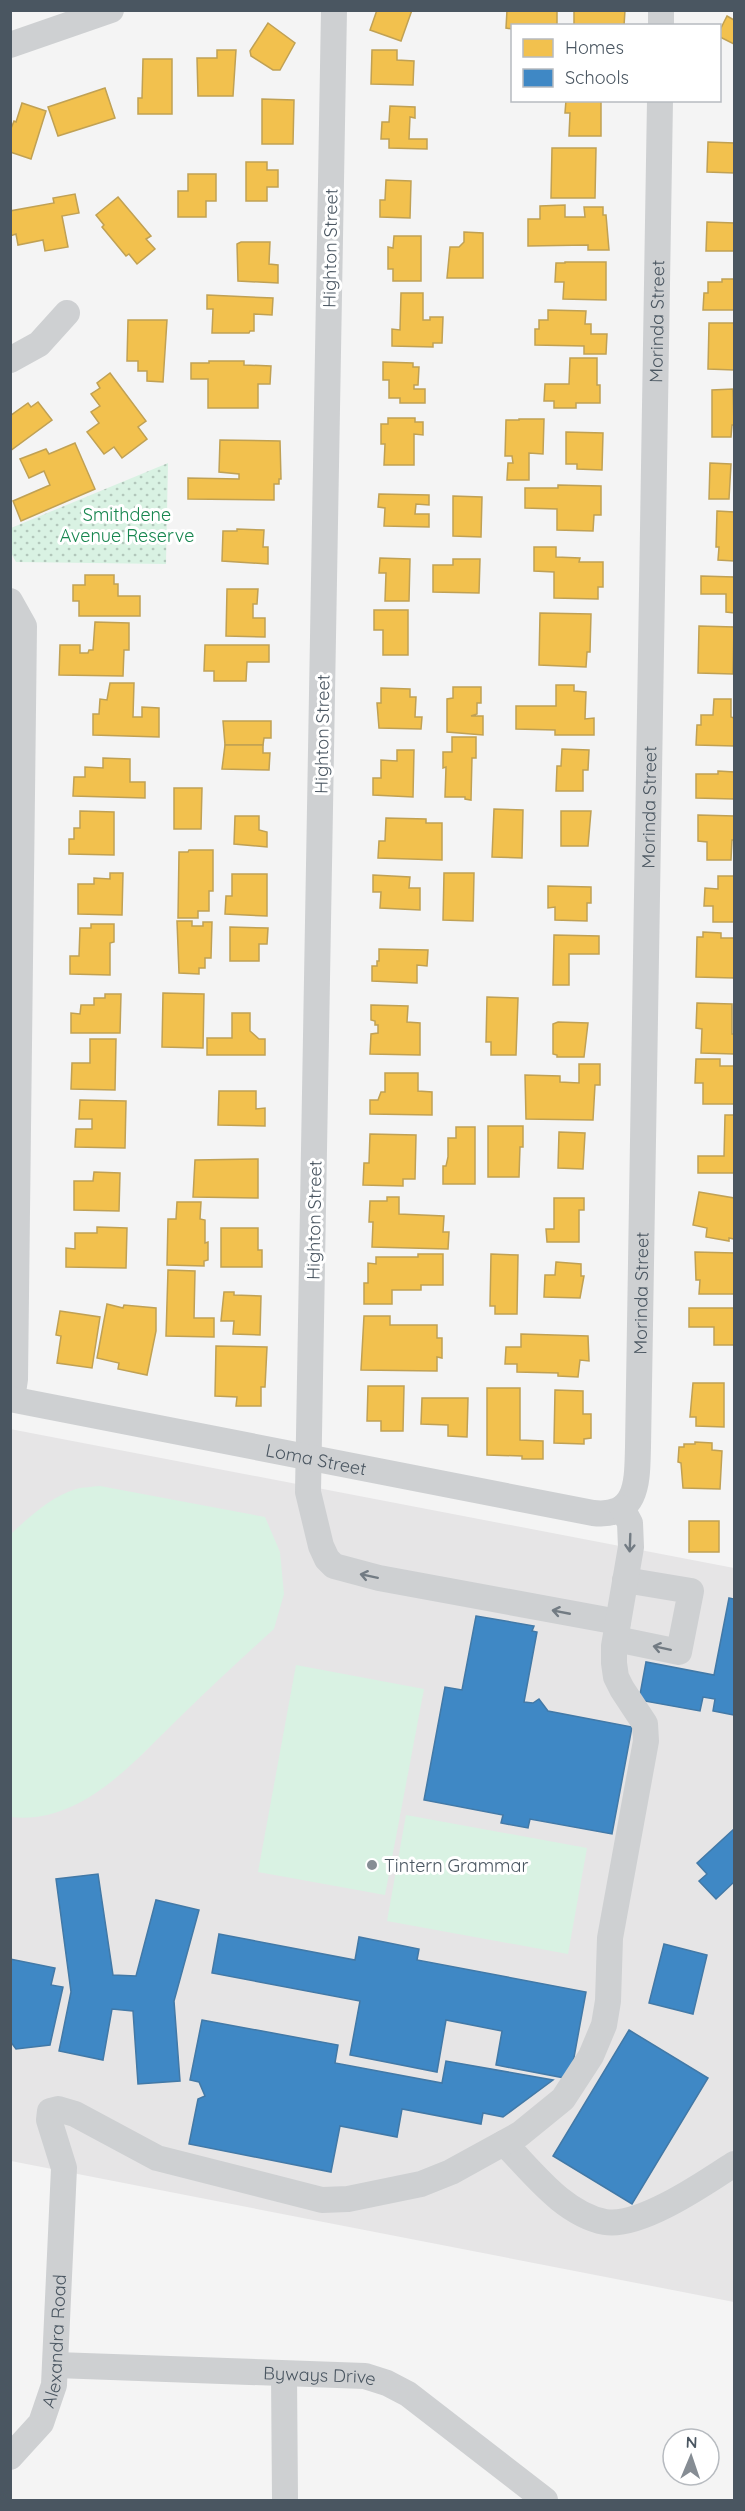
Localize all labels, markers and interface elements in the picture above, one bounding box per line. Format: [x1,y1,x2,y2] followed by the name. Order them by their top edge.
[511,24,721,102] legend
[565,36,624,59] text: Homes
[565,66,629,89] text: Schools
[317,188,343,308] street label: Highton Street
[644,260,669,383] street label: Morinda Street
[60,503,194,547] park label: Smithdene Avenue Reserve
[309,674,335,794] street label: Highton Street
[636,746,661,869] street label: Morinda Street
[301,1160,327,1280] street label: Highton Street
[628,1232,653,1355] street label: Morinda Street
[264,1438,368,1480] street label: Loma Street
[625,1533,636,1552] one-way arrow
[360,1570,379,1581] one-way arrow
[551,1606,571,1617] one-way arrow
[652,1642,672,1653] one-way arrow
[384,1854,528,1877] place label: Tintern Grammar
[365,1858,379,1872] marker: Tintern Grammar
[36,2274,71,2411] street label: Alexandra Road
[263,2361,379,2390] street label: Byways Drive
[661,2427,721,2487] north arrow
[685,2432,698,2452] text: N

